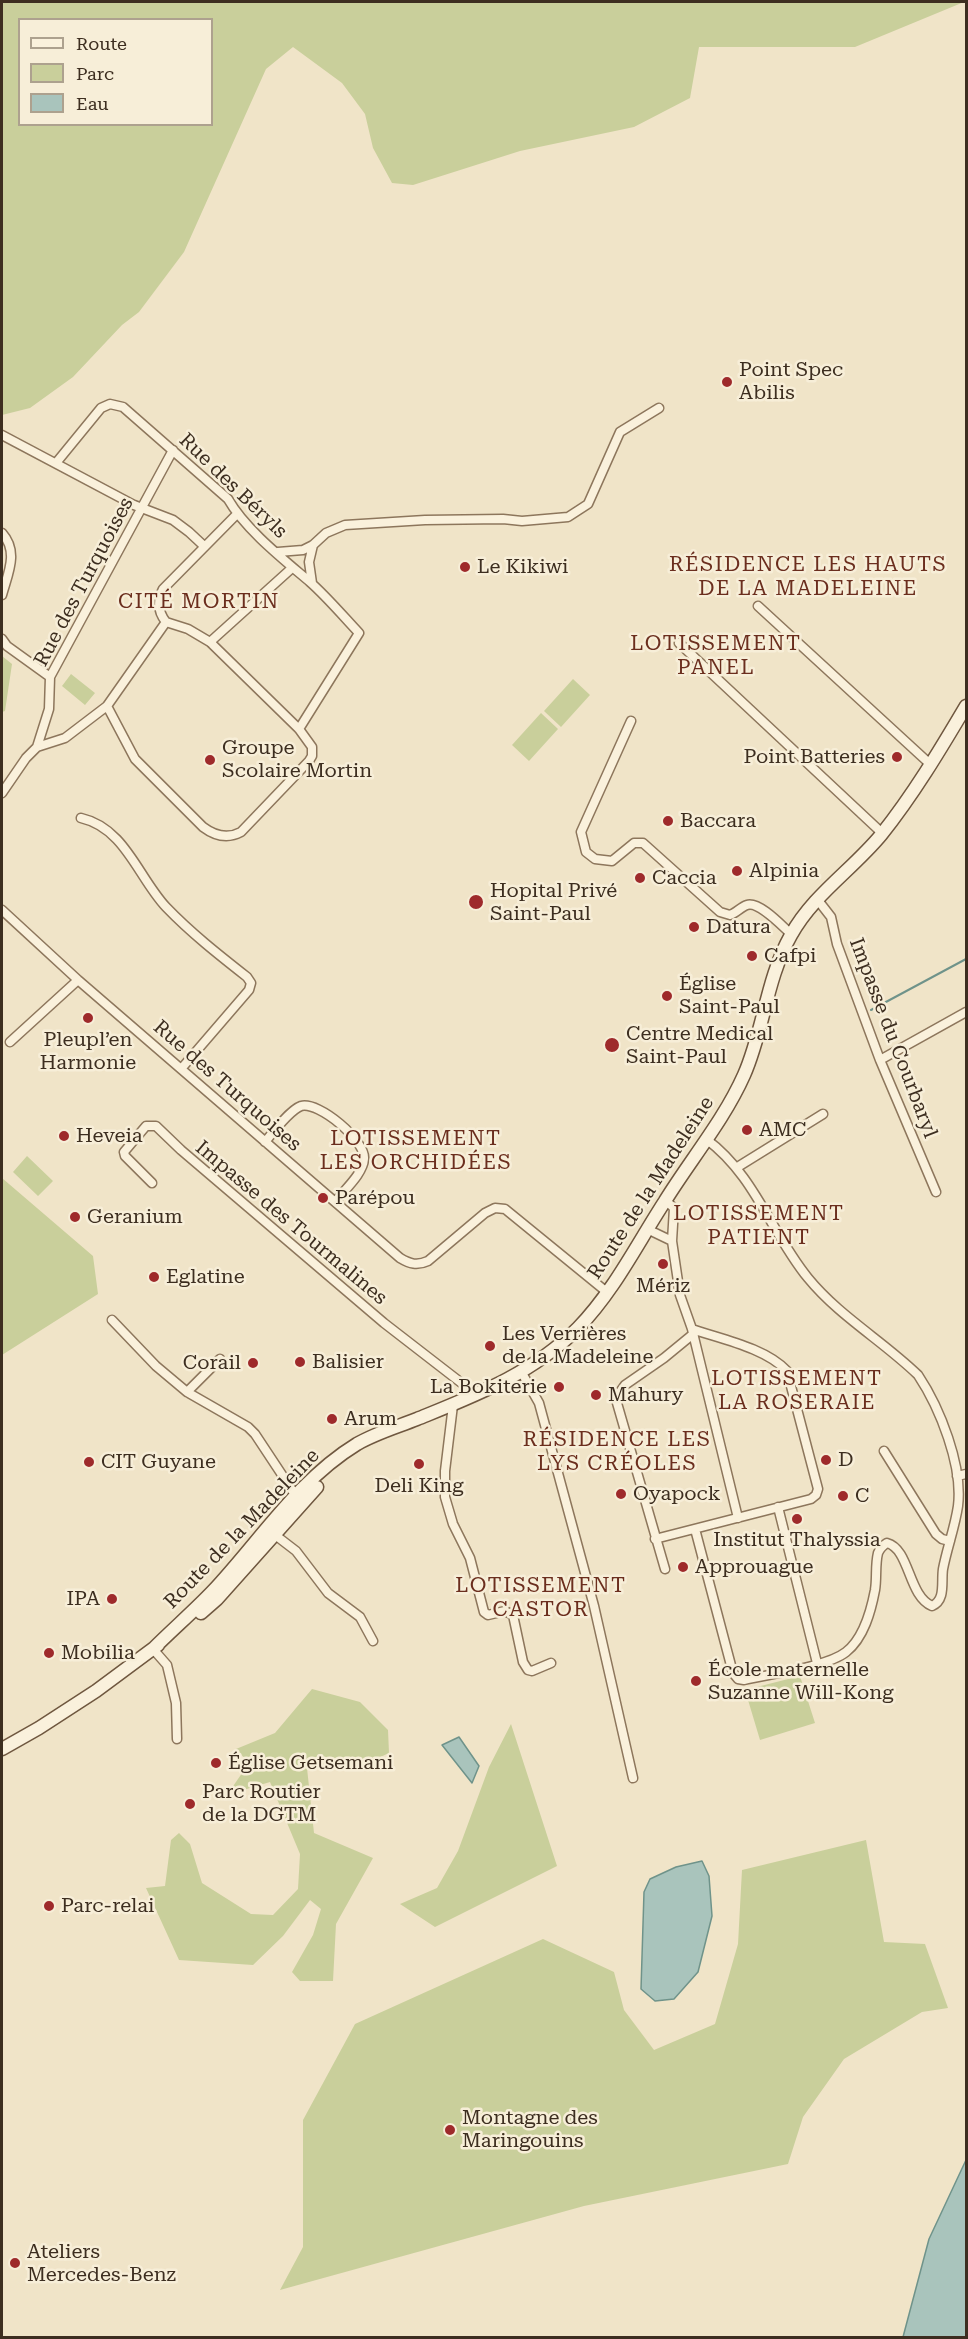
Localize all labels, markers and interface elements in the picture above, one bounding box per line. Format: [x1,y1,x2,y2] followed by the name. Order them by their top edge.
[18,18,213,126] legend
[76,33,127,54] text: Route
[76,63,114,84] text: Parc
[76,93,109,114] text: Eau
[739,358,843,405] place label: Point Spec Abilis
[720,375,734,389] marker: Point Spec Abilis
[174,428,292,544] street label: Rue des Béryls
[29,493,139,671] street label: Rue des Turquoises
[669,552,947,602] district label: RÉSIDENCE LES HAUTS DE LA MADELEINE
[477,555,568,579] place label: Le Kikiwi
[458,560,472,574] marker: Le Kikiwi
[118,589,280,615] district label: CITÉ MORTIN
[630,631,802,681] district label: LOTISSEMENT PANEL
[222,736,372,783] place label: Groupe Scolaire Mortin
[744,745,885,769] place label: Point Batteries
[890,750,904,764] marker: Point Batteries
[203,753,217,767] marker: Groupe Scolaire Mortin
[680,809,756,833] place label: Baccara
[661,814,675,828] marker: Baccara
[749,859,819,883] place label: Alpinia
[730,864,744,878] marker: Alpinia
[652,866,717,890] place label: Caccia
[633,871,647,885] marker: Caccia
[490,879,617,926] place label: Hopital Privé Saint-Paul
[467,893,485,911] marker: Hopital Privé Saint-Paul
[706,915,771,939] place label: Datura
[687,920,701,934] marker: Datura
[844,935,942,1141] street label: Impasse du Courbaryl
[764,944,816,968] place label: Cafpi
[745,949,759,963] marker: Cafpi
[679,972,780,1019] place label: Église Saint-Paul
[660,989,674,1003] marker: Église Saint-Paul
[81,1011,95,1025] marker: Pleupl’en Harmonie
[148,1015,306,1157] street label: Rue des Turquoises
[626,1022,773,1069] place label: Centre Medical Saint-Paul
[40,1028,136,1075] place label: Pleupl’en Harmonie
[603,1036,621,1054] marker: Centre Medical Saint-Paul
[583,1092,719,1284] street label: Route de la Madeleine
[759,1118,806,1142] place label: AMC
[740,1123,754,1137] marker: AMC
[76,1124,143,1148] place label: Heveia
[320,1126,512,1176] district label: LOTISSEMENT LES ORCHIDÉES
[57,1129,71,1143] marker: Heveia
[190,1136,392,1310] street label: Impasse des Tourmalines
[335,1186,415,1210] place label: Parépou
[316,1191,330,1205] marker: Parépou
[673,1201,845,1251] district label: LOTISSEMENT PATIENT
[87,1205,183,1229] place label: Geranium
[68,1210,82,1224] marker: Geranium
[656,1257,670,1271] marker: Mériz
[166,1265,245,1289] place label: Eglatine
[147,1270,161,1284] marker: Eglatine
[636,1274,690,1298] place label: Mériz
[502,1322,653,1369] place label: Les Verrières de la Madeleine
[483,1339,497,1353] marker: Les Verrières de la Madeleine
[312,1350,384,1374] place label: Balisier
[183,1351,241,1375] place label: Corail
[293,1355,307,1369] marker: Balisier
[246,1356,260,1370] marker: Corail
[711,1366,883,1416] district label: LOTISSEMENT LA ROSERAIE
[430,1375,547,1399] place label: La Bokiterie
[552,1380,566,1394] marker: La Bokiterie
[608,1383,683,1407] place label: Mahury
[589,1388,603,1402] marker: Mahury
[344,1407,397,1431] place label: Arum
[325,1412,339,1426] marker: Arum
[523,1427,711,1477] district label: RÉSIDENCE LES LYS CRÉOLES
[159,1444,325,1614] street label: Route de la Madeleine
[838,1448,853,1472] place label: D
[101,1450,216,1474] place label: CIT Guyane
[819,1453,833,1467] marker: D
[82,1455,96,1469] marker: CIT Guyane
[412,1457,426,1471] marker: Deli King
[374,1474,464,1498] place label: Deli King
[633,1482,720,1506] place label: Oyapock
[855,1484,869,1508] place label: C
[614,1487,628,1501] marker: Oyapock
[836,1489,850,1503] marker: C
[790,1512,804,1526] marker: Institut Thalyssia
[713,1528,881,1552] place label: Institut Thalyssia
[695,1555,813,1579] place label: Approuague
[676,1560,690,1574] marker: Approuague
[455,1573,627,1623] district label: LOTISSEMENT CASTOR
[67,1587,100,1611] place label: IPA
[105,1592,119,1606] marker: IPA
[61,1641,135,1665] place label: Mobilia
[42,1646,56,1660] marker: Mobilia
[708,1658,894,1705] place label: École maternelle Suzanne Will-Kong
[689,1674,703,1688] marker: École maternelle Suzanne Will-Kong
[228,1751,393,1775] place label: Église Getsemani
[209,1756,223,1770] marker: Église Getsemani
[202,1780,321,1827] place label: Parc Routier de la DGTM
[183,1797,197,1811] marker: Parc Routier de la DGTM
[61,1894,154,1918] place label: Parc-relai
[42,1899,56,1913] marker: Parc-relai
[462,2106,598,2153] place label: Montagne des Maringouins
[443,2123,457,2137] marker: Montagne des Maringouins
[27,2240,176,2287] place label: Ateliers Mercedes-Benz
[8,2256,22,2270] marker: Ateliers Mercedes-Benz

